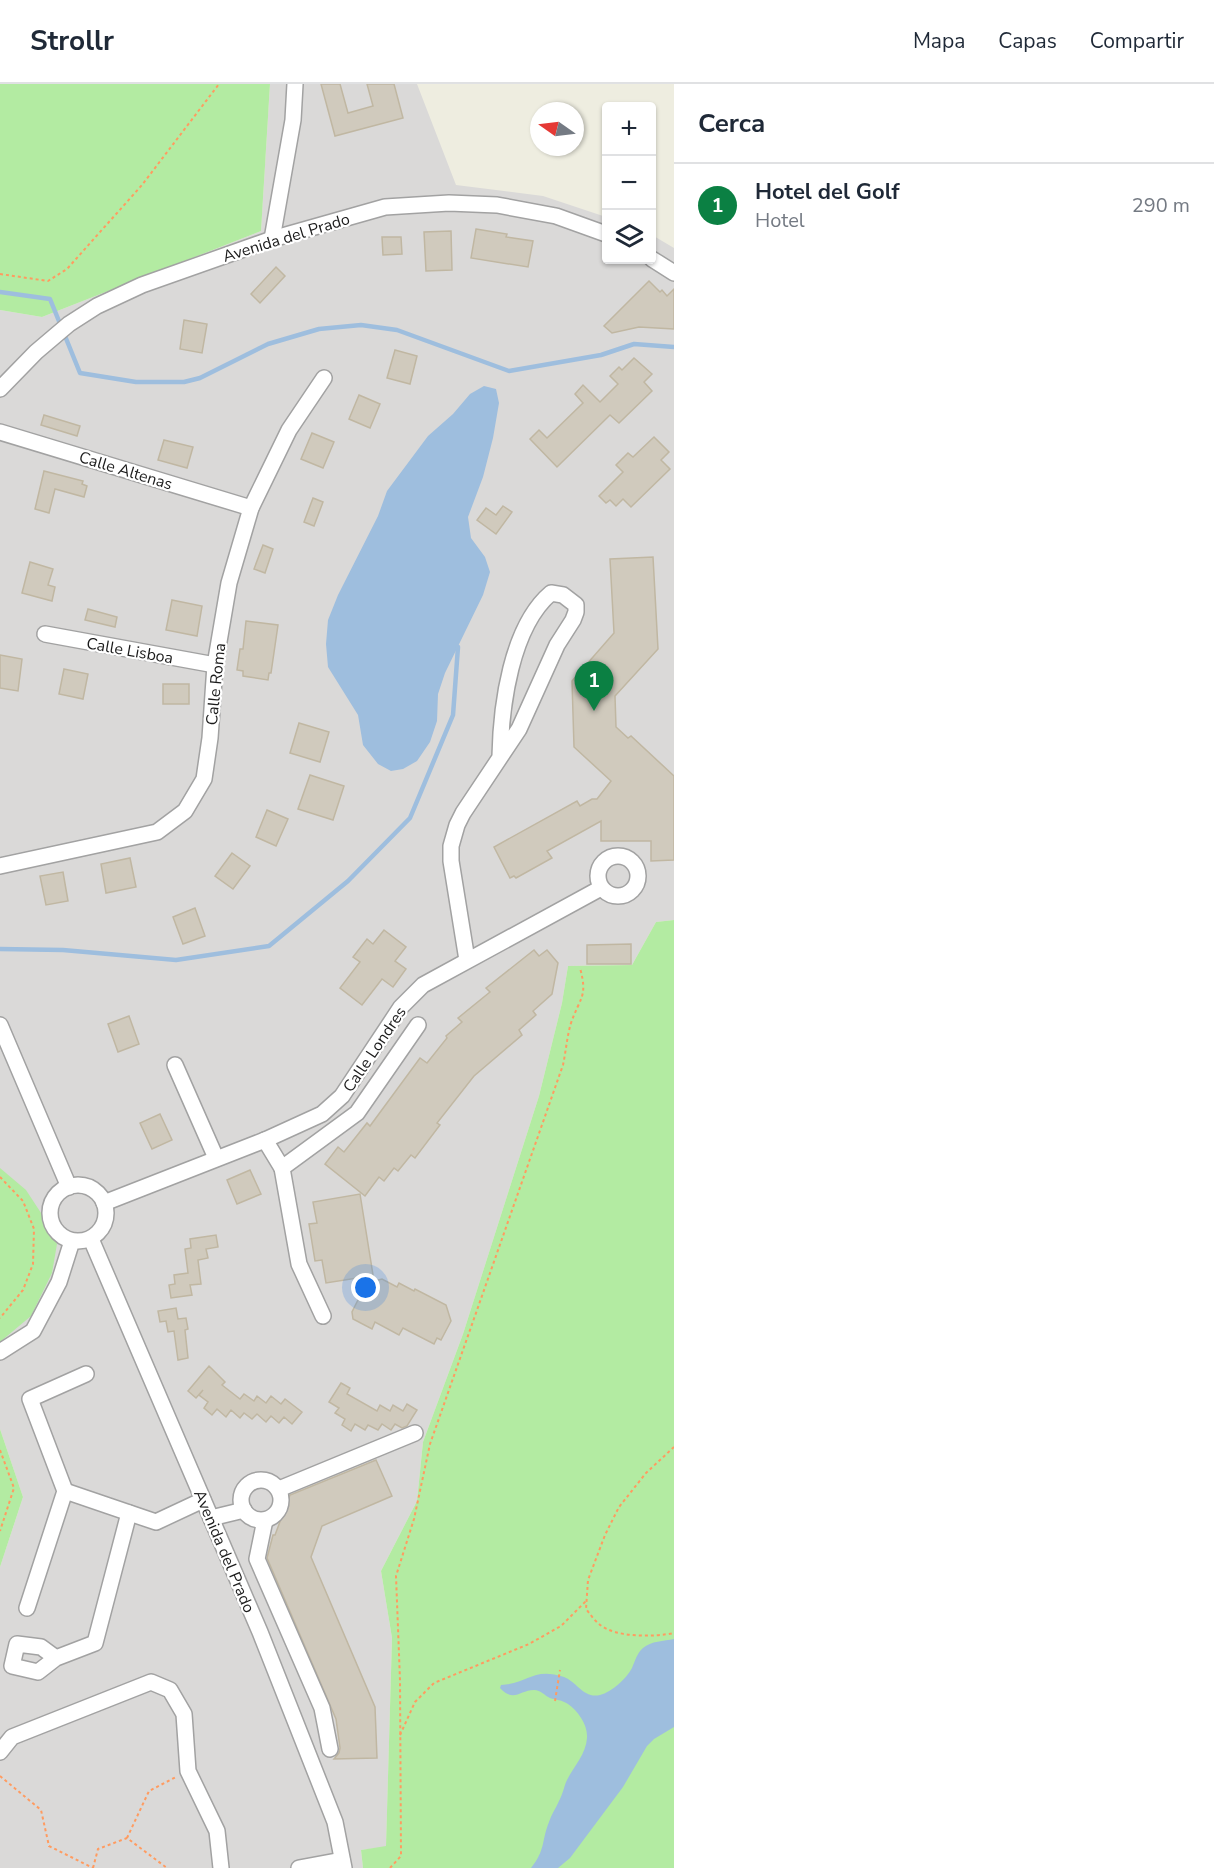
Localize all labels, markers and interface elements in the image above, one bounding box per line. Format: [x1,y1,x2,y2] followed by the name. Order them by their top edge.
[30,22,114,60] text: Strollr
[913,27,965,55] text: Mapa
[998,27,1057,55] text: Capas
[1090,27,1184,55] text: Compartir
[530,102,584,156] north arrow
[602,102,656,264] map controls
[602,102,656,156] button: +
[698,106,765,141] text: Cerca
[602,156,656,210] button: −
[755,177,900,207] text: Hotel del Golf
[712,192,724,219] text: 1
[1132,192,1190,219] text: 290 m
[755,207,805,234] text: Hotel
[220,208,353,268] street label: Avenida del Prado
[602,210,656,264] button: layers
[76,446,175,496] street label: Calle Altenas
[85,633,175,669] street label: Calle Lisboa
[201,642,231,726] street label: Calle Roma
[574,662,614,711] pin: 1
[338,1002,412,1097] street label: Calle Londres
[351,1273,380,1302] your location
[188,1487,260,1616] street label: Avenida del Prado

